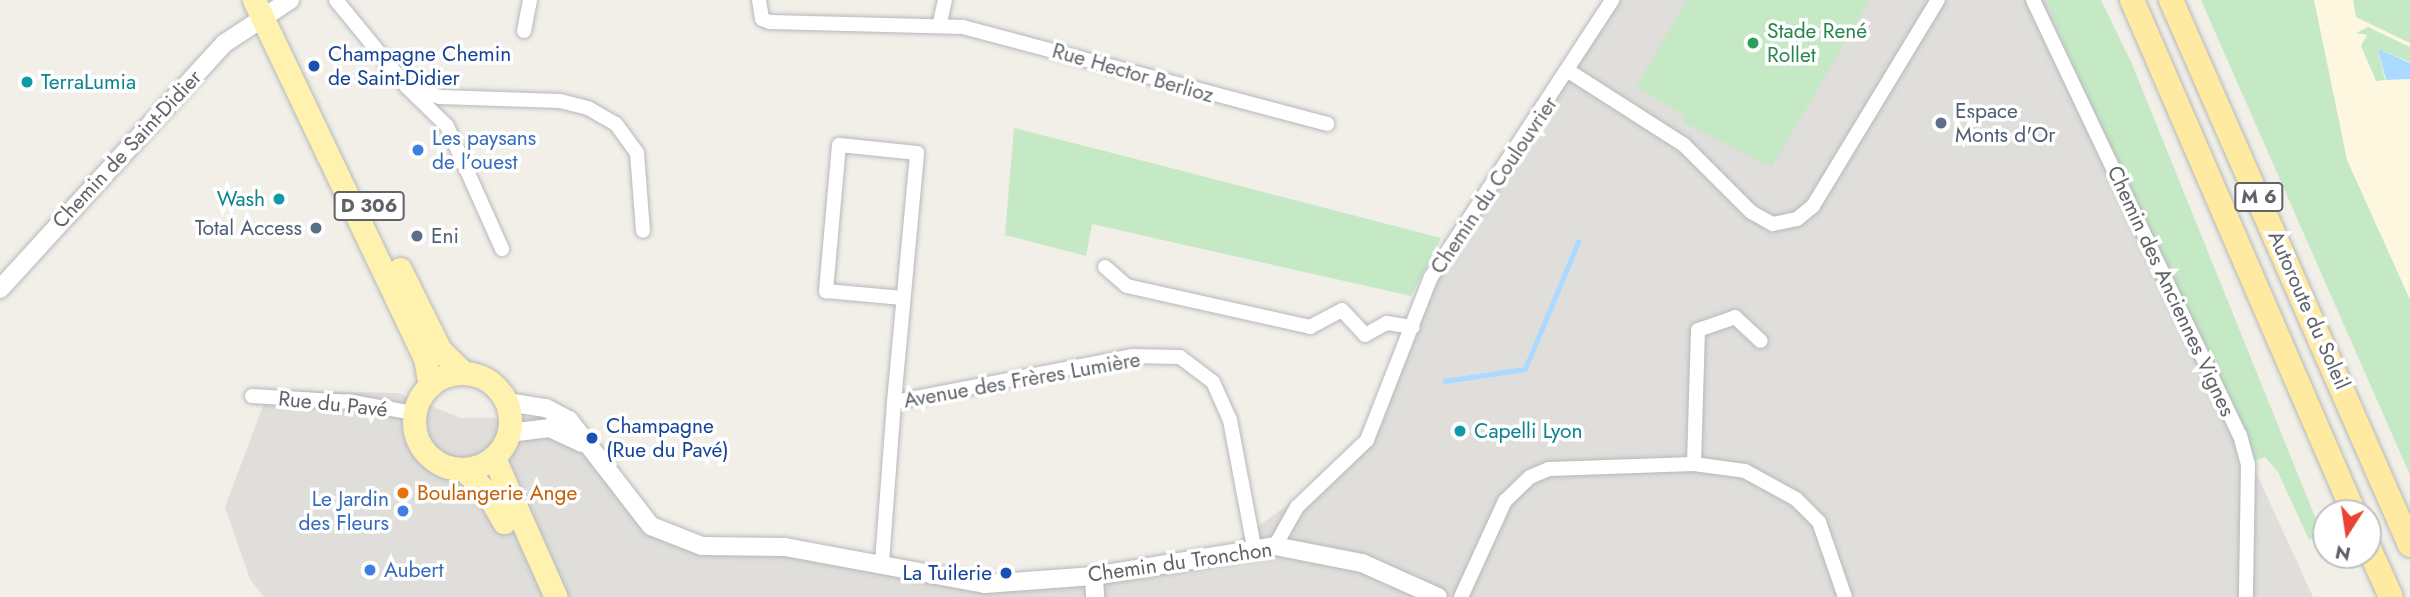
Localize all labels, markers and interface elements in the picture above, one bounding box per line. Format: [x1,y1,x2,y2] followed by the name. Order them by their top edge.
[1767,18,1867,68] place label: Stade René Rollet
[1745,35,1761,51] marker: Stade René Rollet
[1049,38,1217,108] street label: Rue Hector Berlioz
[328,41,511,91] place label: Champagne Chemin de Saint-Didier
[306,58,322,74] marker: Champagne Chemin de Saint-Didier
[47,65,207,233] street label: Chemin de Saint-Didier
[41,69,136,95] place label: TerraLumia
[19,74,35,90] marker: TerraLumia
[1425,91,1563,279] street label: Chemin du Coulouvrier
[1955,98,2055,148] place label: Espace Monts d'Or
[1933,115,1949,131] marker: Espace Monts d'Or
[432,125,536,175] place label: Les paysans de l’ouest
[410,142,426,158] marker: Les paysans de l’ouest
[2102,162,2240,420] street label: Chemin des Anciennes Vignes
[2233,182,2285,212] road number: M 6
[217,186,265,212] place label: Wash
[332,190,406,222] road number: D 306
[271,191,287,207] marker: Wash
[195,215,302,241] place label: Total Access
[308,220,324,236] marker: Total Access
[431,223,459,249] place label: Eni
[2263,227,2355,393] street label: Autoroute du Soleil
[409,228,425,244] marker: Eni
[902,347,1142,413] street label: Avenue des Frères Lumière
[277,386,389,422] street label: Rue du Pavé
[606,413,729,463] place label: Champagne (Rue du Pavé)
[1474,418,1583,444] place label: Capelli Lyon
[1452,423,1468,439] marker: Capelli Lyon
[584,430,600,446] marker: Champagne (Rue du Pavé)
[417,480,577,506] place label: Boulangerie Ange
[395,485,411,501] marker: Boulangerie Ange
[299,486,389,536] place label: Le Jardin des Fleurs
[2312,499,2382,569] north arrow
[395,503,411,519] marker: Le Jardin des Fleurs
[1086,537,1274,587] street label: Chemin du Tronchon
[2333,538,2353,568] text: N
[384,557,443,583] place label: Aubert
[902,560,992,586] place label: La Tuilerie
[362,562,378,578] marker: Aubert
[998,565,1014,581] marker: La Tuilerie

